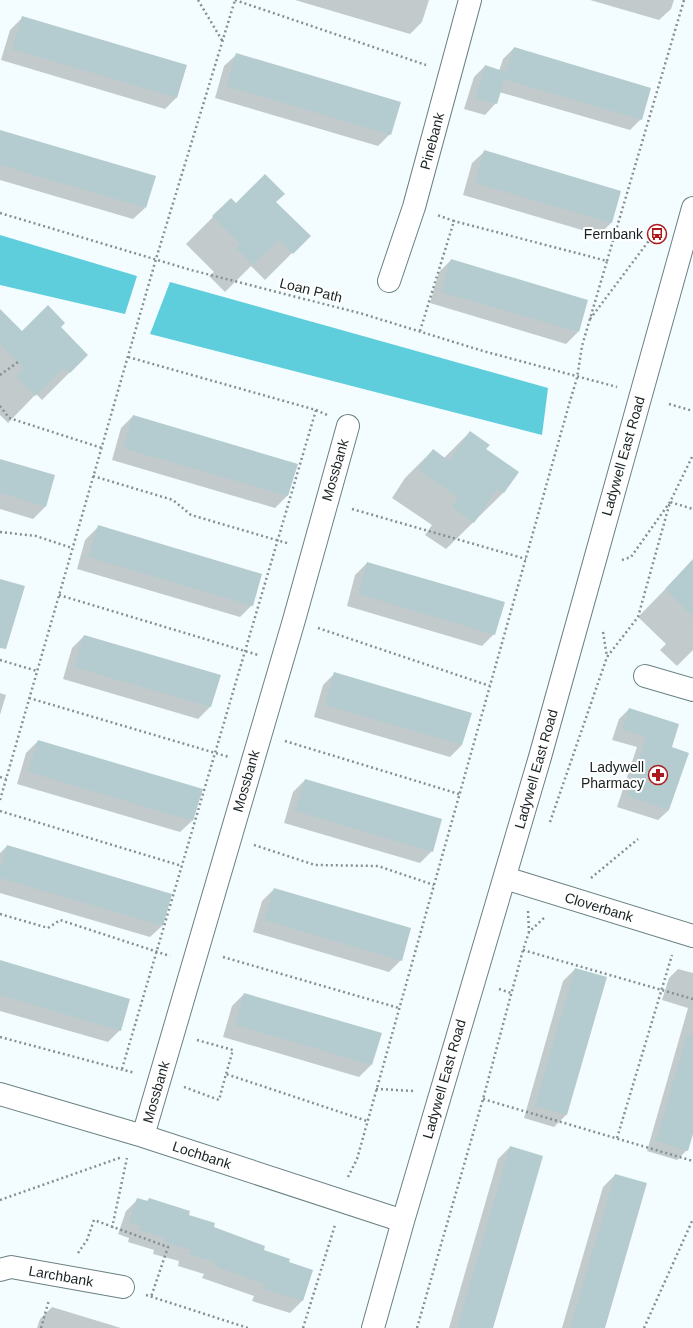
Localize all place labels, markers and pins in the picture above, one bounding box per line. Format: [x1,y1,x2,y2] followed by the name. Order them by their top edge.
[646,223,668,245] bus stop icon: Fernbank
[584,226,644,242] place label: Fernbank
[581,759,644,791] place label: Ladywell Pharmacy
[647,764,669,786] pharmacy icon: Ladywell Pharmacy

